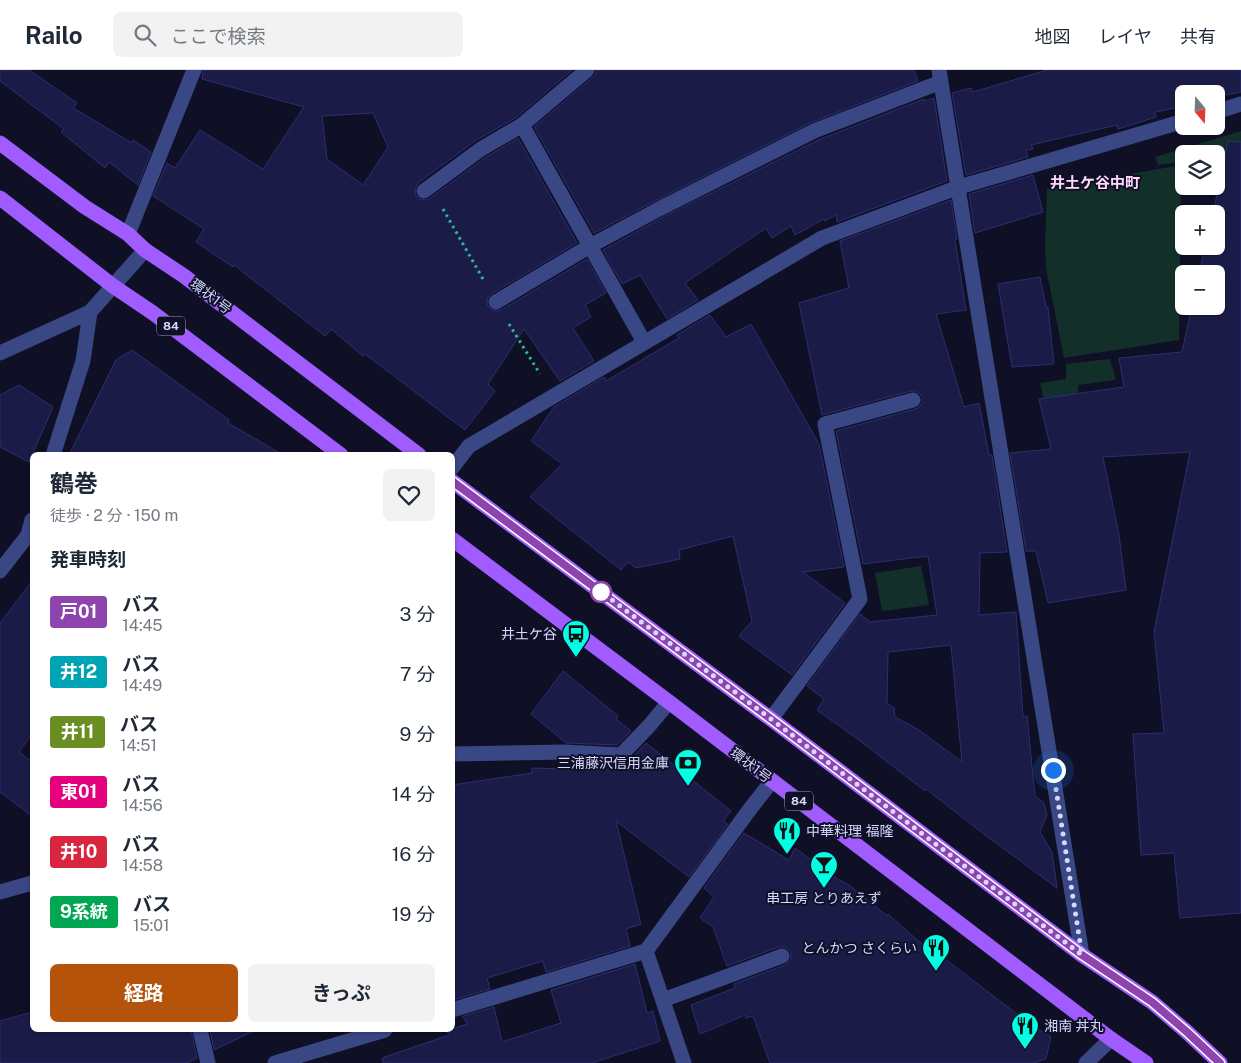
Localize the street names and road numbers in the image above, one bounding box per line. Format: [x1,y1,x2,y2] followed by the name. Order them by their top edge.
[187,275,235,317] street label: 環状1号
[157,317,185,336] road number: 84
[727,744,775,786] street label: 環状1号
[785,791,813,810] road number: 84

